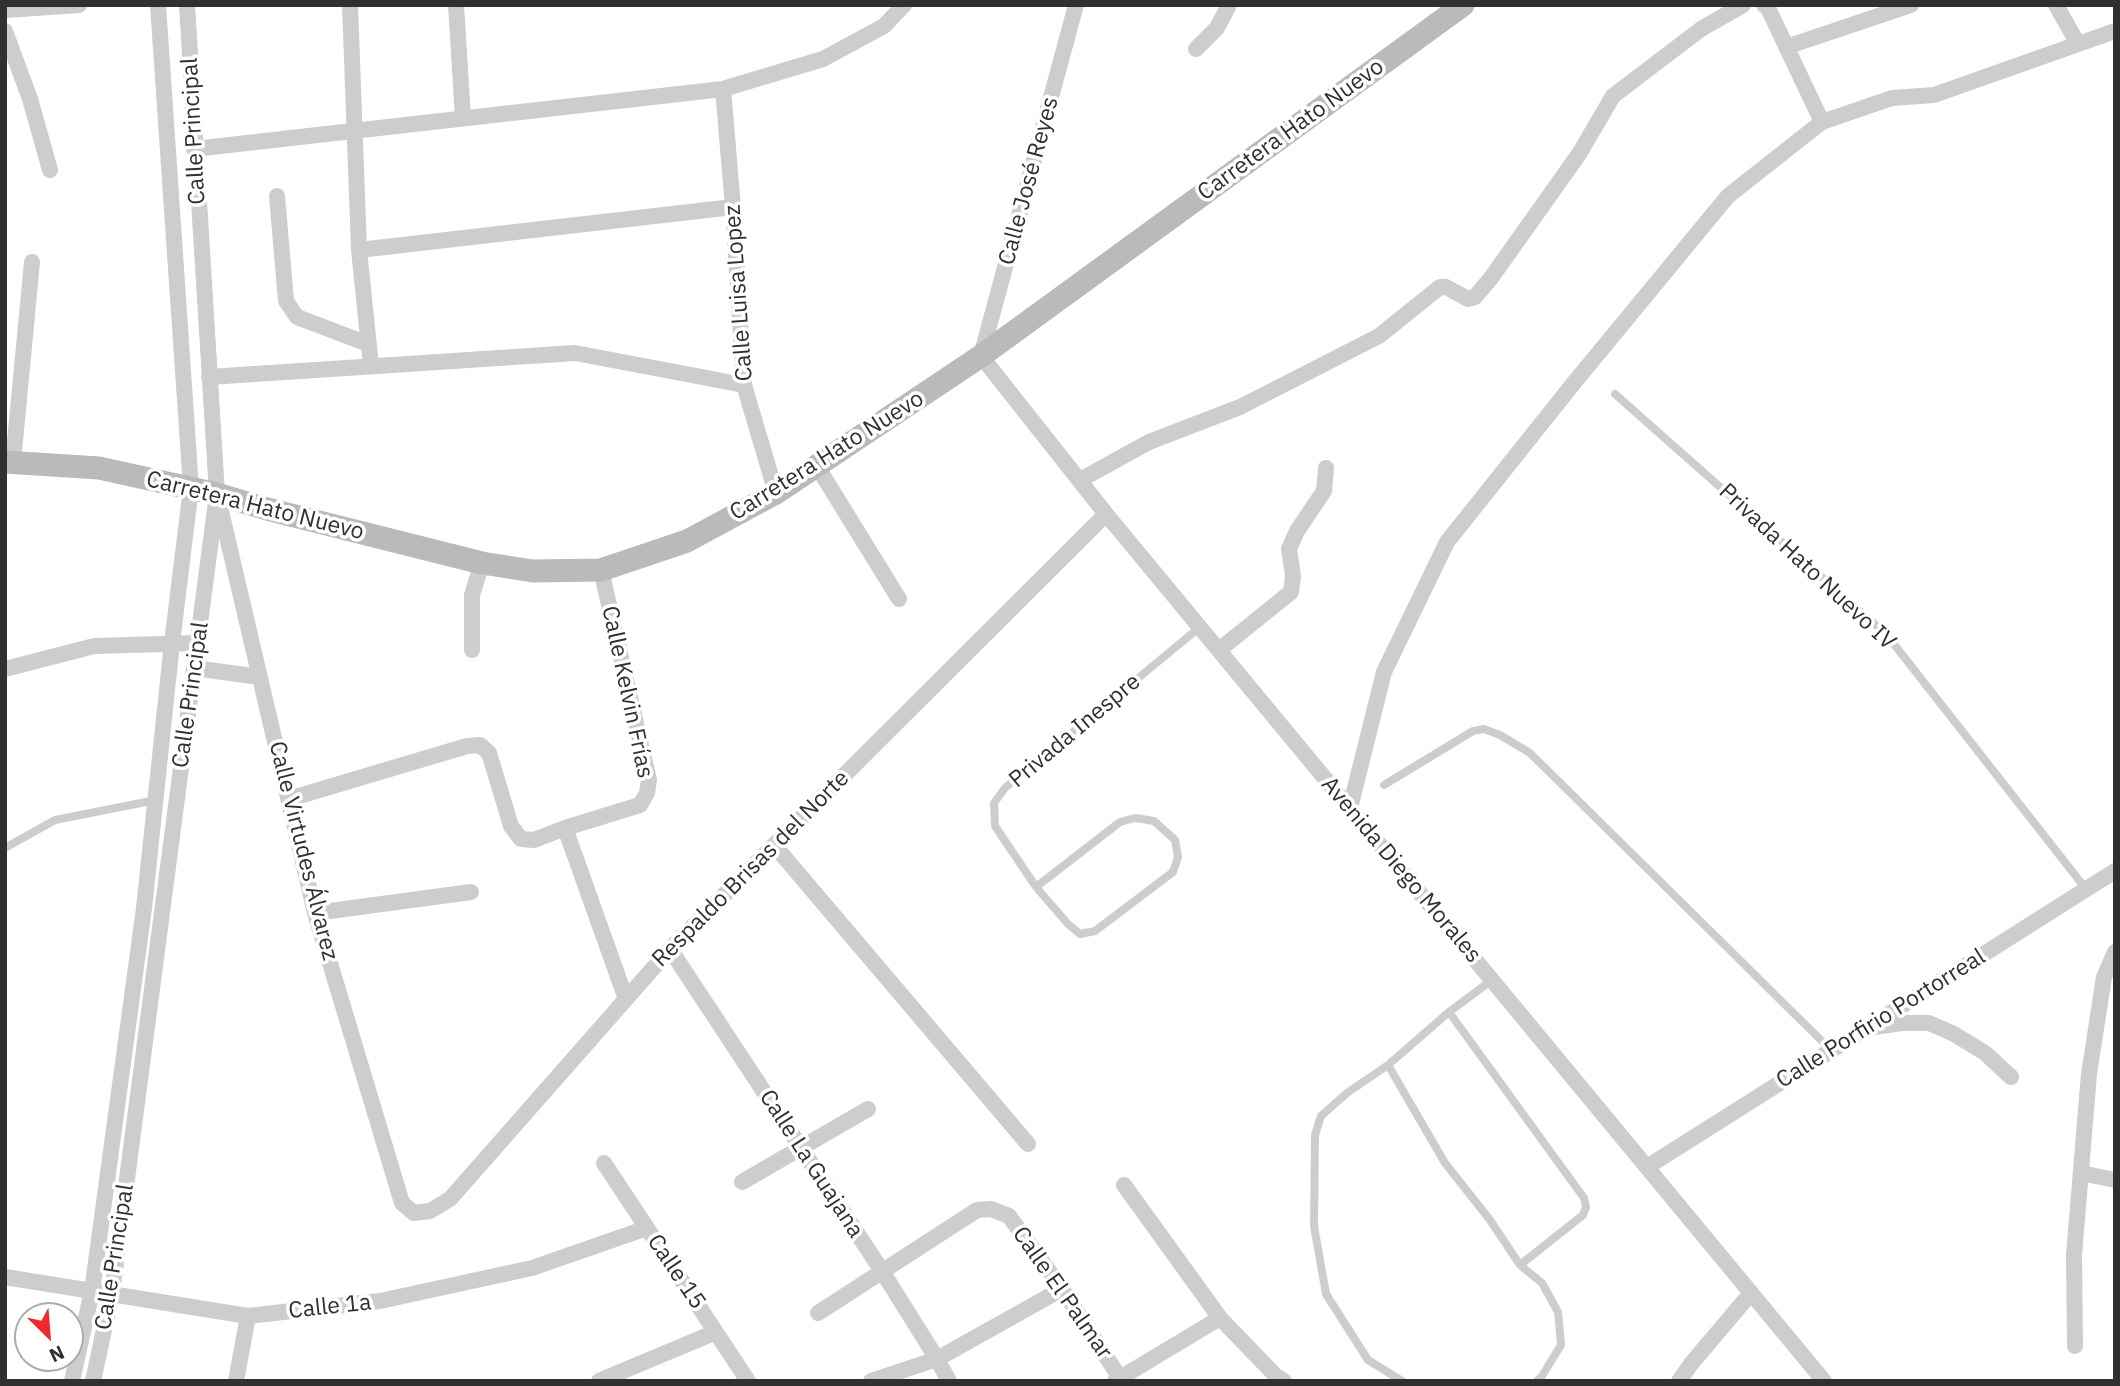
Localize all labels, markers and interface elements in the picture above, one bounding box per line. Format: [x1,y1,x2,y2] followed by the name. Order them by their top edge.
[1193,53,1389,207] street label: Carretera Hato Nuevo
[176,57,212,205] street label: Calle Principal
[993,94,1065,268] street label: Calle José Reyes
[719,204,759,382] street label: Calle Luisa Lopez
[725,385,929,527] street label: Carretera Hato Nuevo
[143,466,367,546] street label: Carretera Hato Nuevo
[1713,478,1901,656] street label: Privada Hato Nuevo IV
[595,603,659,781] street label: Calle Kelvin Frías
[167,620,215,770] street label: Calle Principal
[1004,668,1146,794] street label: Privada Inespre
[262,739,344,963] street label: Calle Virtudes Álvarez
[647,765,855,973] street label: Respaldo Brisas del Norte
[1315,771,1487,969] street label: Avenida Diego Morales
[1771,943,1991,1095] street label: Calle Porfirio Portorreal
[753,1085,869,1243] street label: Calle La Guajana
[90,1182,140,1332] street label: Calle Principal
[1006,1222,1118,1364] street label: Calle El Palmar
[641,1229,711,1315] street label: Calle 15
[287,1289,373,1325] street label: Calle 1a
[14,1302,84,1372] north arrow
[46,1340,68,1368] text: N

